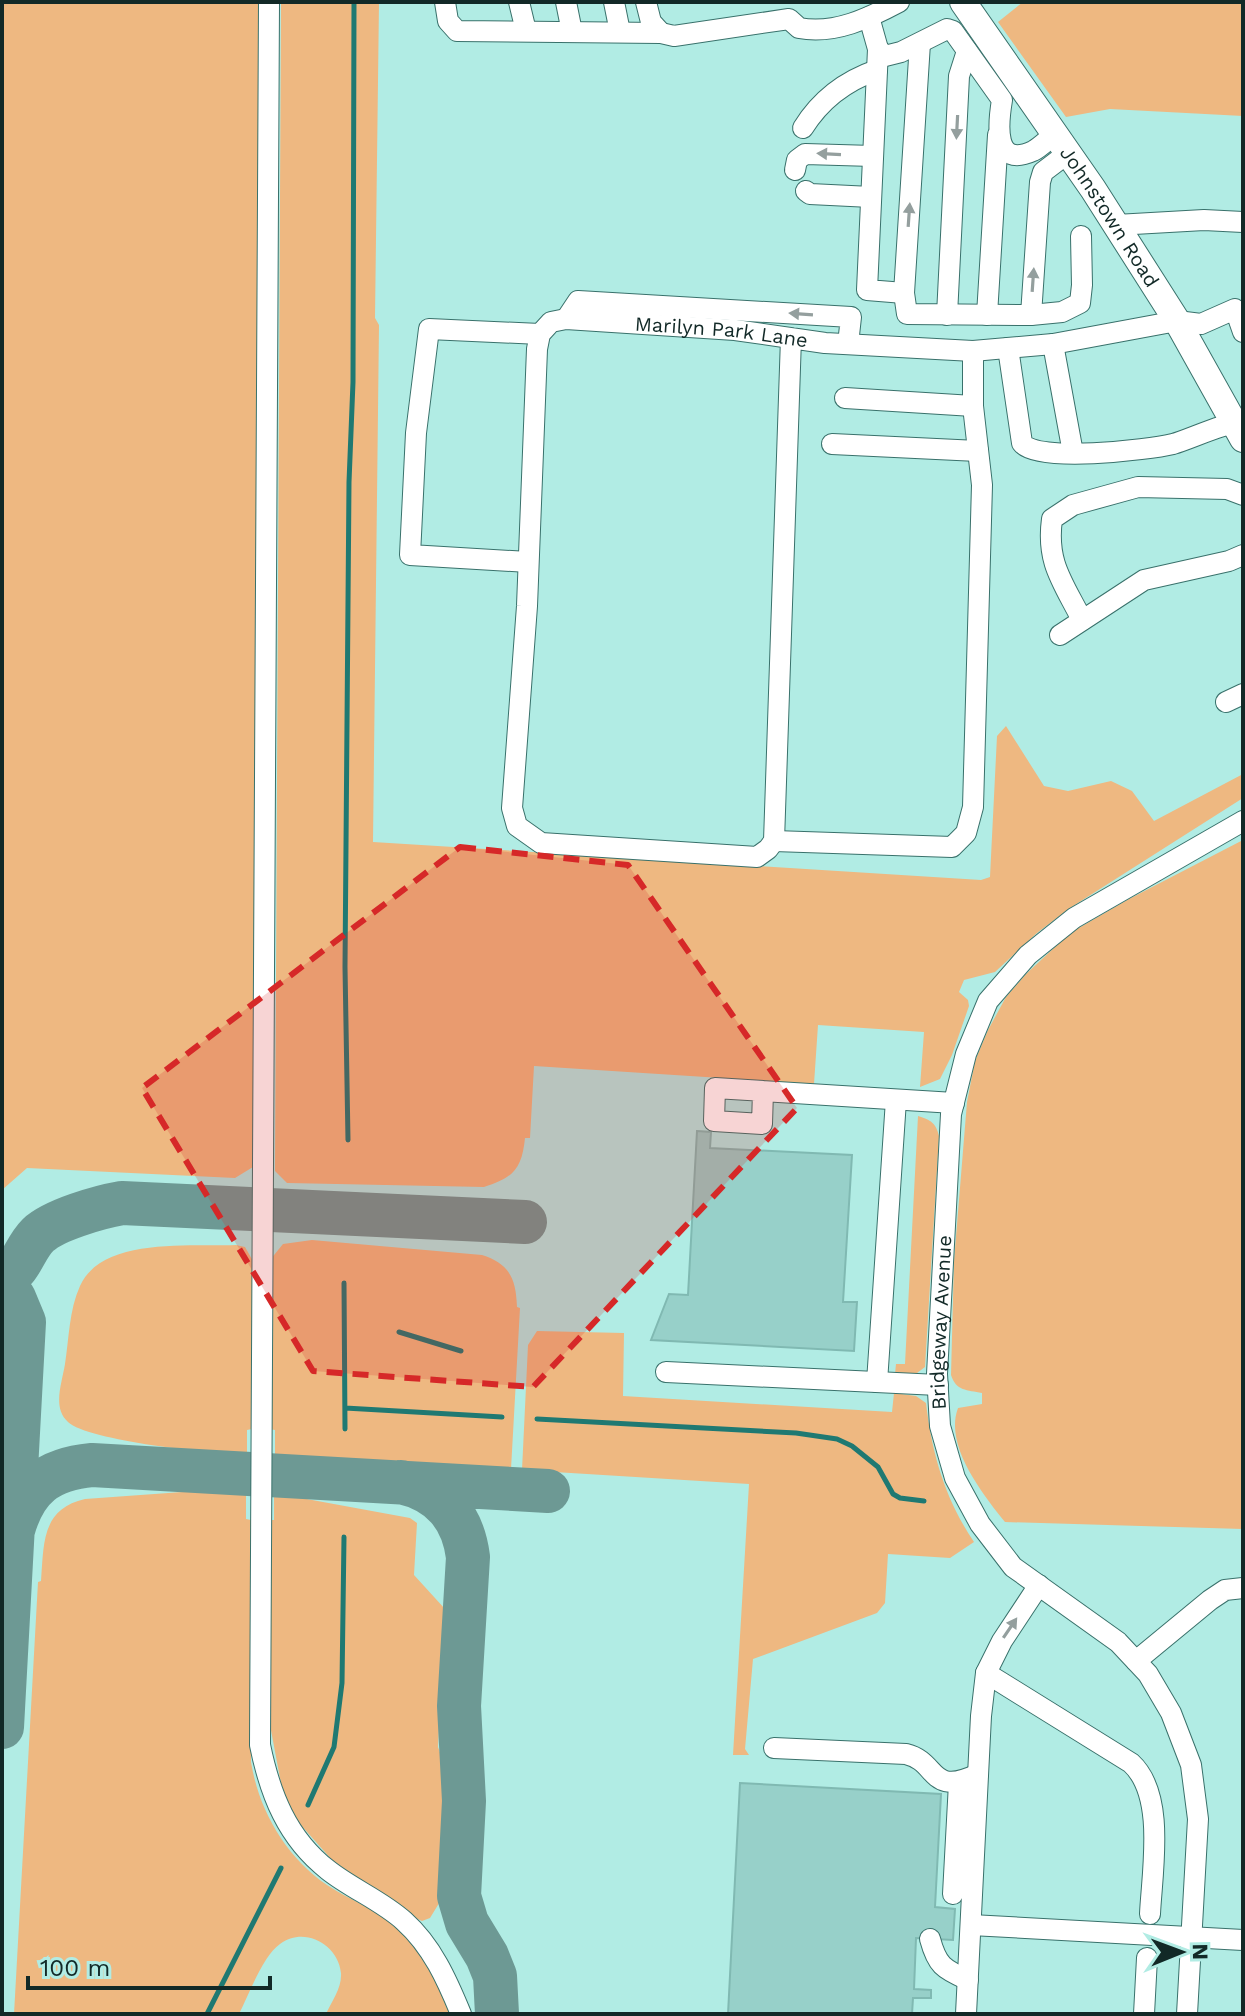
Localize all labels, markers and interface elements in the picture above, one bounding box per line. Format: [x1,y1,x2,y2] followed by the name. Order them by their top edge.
[950,115,963,140] one-way arrow
[1055,142,1164,292] street label: Johnstown Road
[816,147,841,160] one-way arrow
[903,202,916,227] one-way arrow
[1027,267,1040,292] one-way arrow
[788,307,813,320] one-way arrow
[634,312,809,352] street label: Marilyn Park Lane
[925,1234,956,1411] street label: Bridgeway Avenue
[1002,1618,1017,1639] one-way arrow
[1141,1912,1221,1992] north arrow
[28,1940,270,1990] scale bar
[1188,1943,1213,1960] text: N
[40,1954,110,1982] text: 100 m

